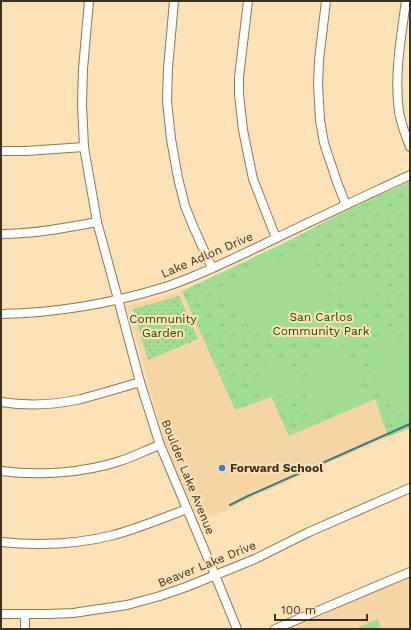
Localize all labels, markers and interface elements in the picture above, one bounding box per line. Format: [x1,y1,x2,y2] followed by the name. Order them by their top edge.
[159,229,255,281] street label: Lake Adlon Drive
[272,310,370,338] park label: San Carlos Community Park
[129,312,198,340] park label: Community Garden
[159,417,218,537] street label: Boulder Lake Avenue
[230,461,323,475] place label: Forward School
[217,463,227,473] marker: Forward School
[156,538,258,590] street label: Beaver Lake Drive
[275,596,367,622] scale bar
[281,603,316,617] text: 100 m

